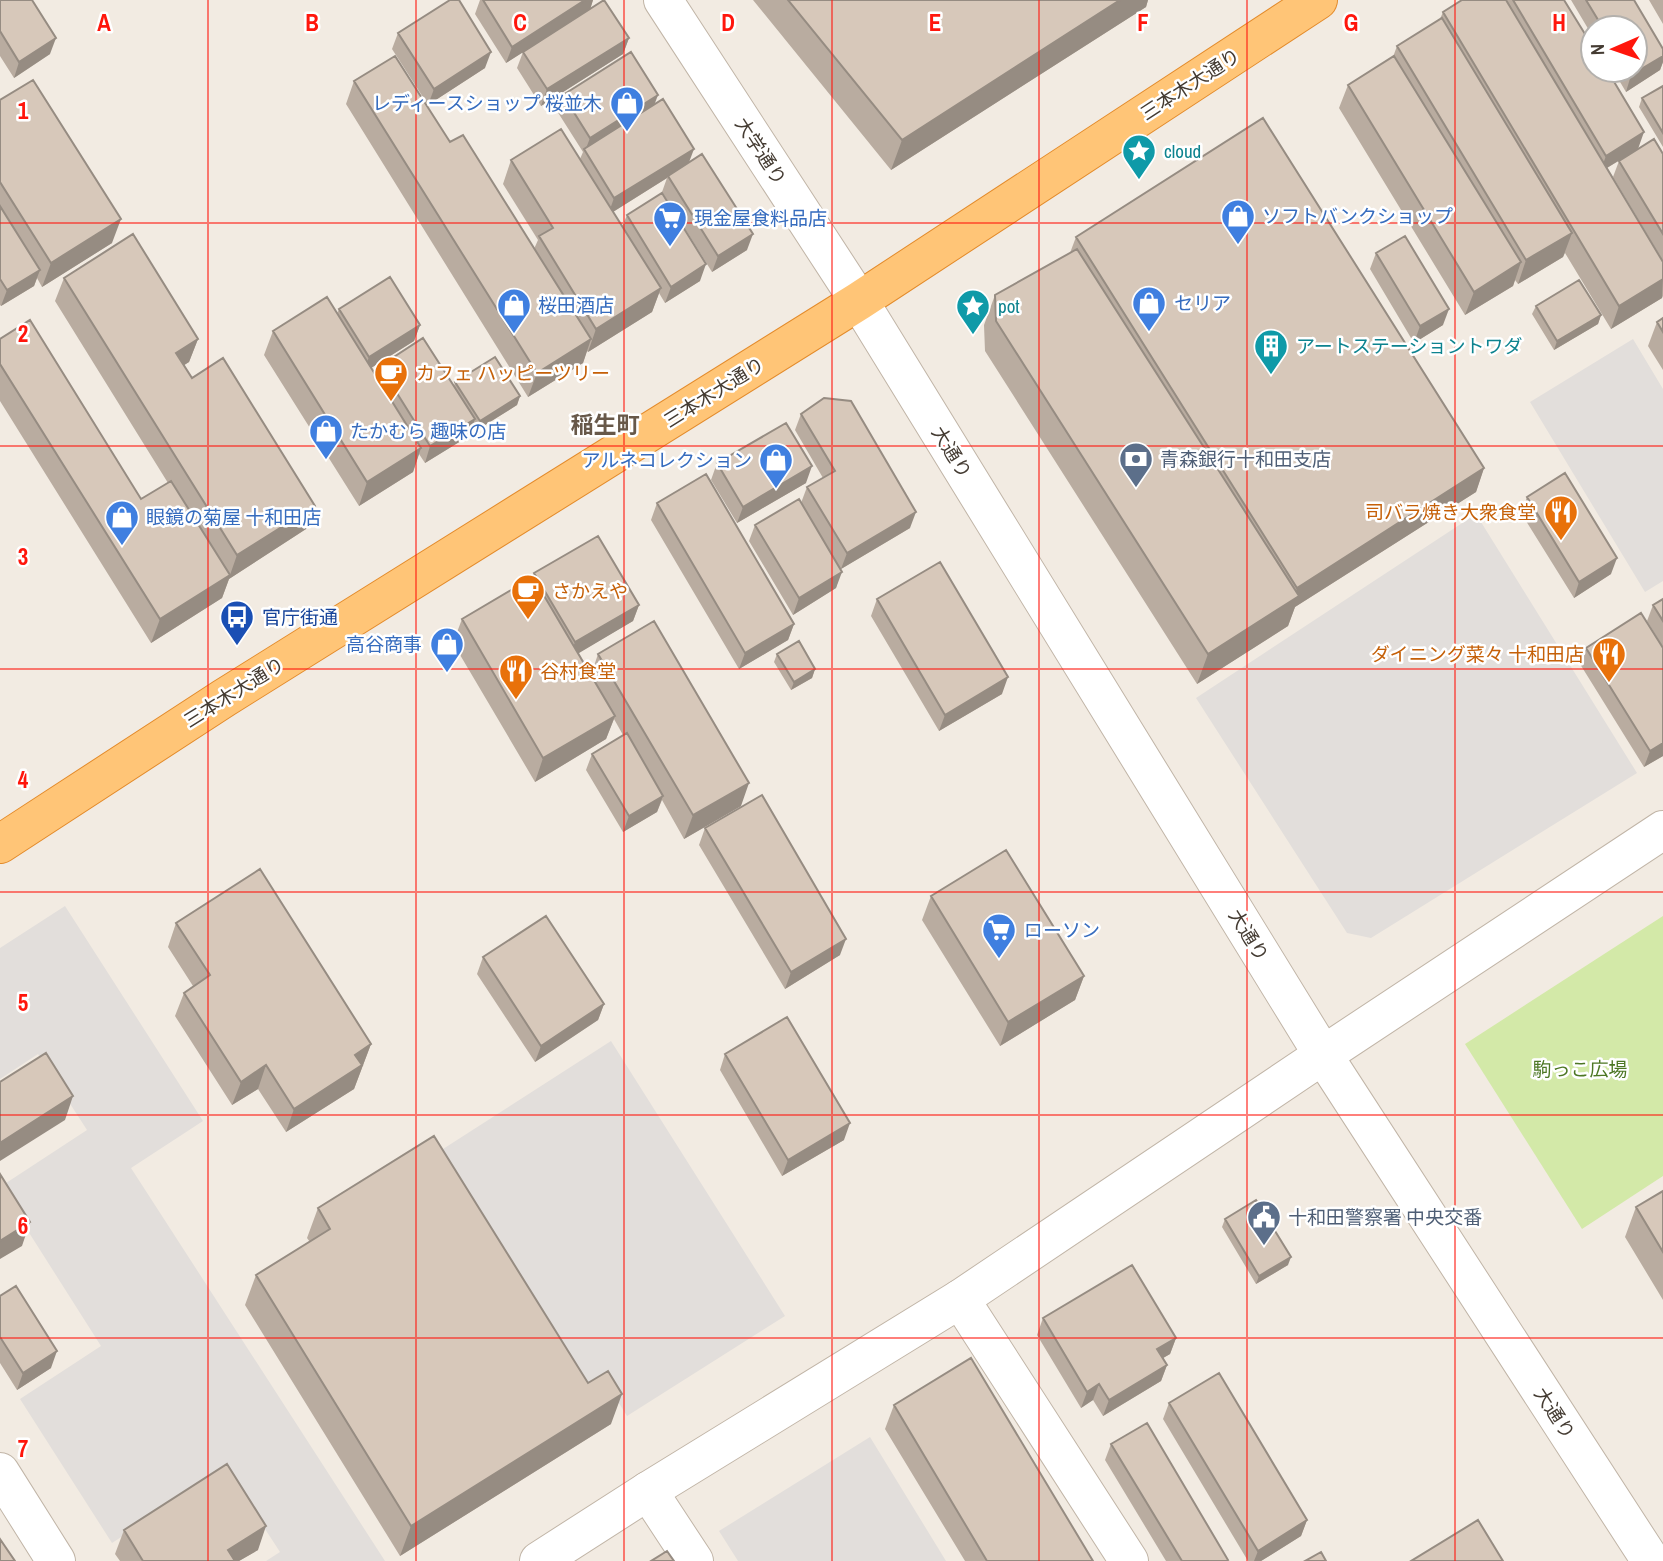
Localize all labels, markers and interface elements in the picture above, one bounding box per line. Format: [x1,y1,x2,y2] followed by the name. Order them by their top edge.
[97,7,111,38] text: A
[305,7,319,38] text: B
[513,7,527,38] text: C
[721,7,735,38] text: D
[929,7,941,38] text: E
[1137,7,1149,38] text: F
[1344,7,1358,38] text: G
[1552,7,1566,38] text: H
[1579,14,1649,84] north arrow
[1135,42,1245,126] street label: 三本木大通り
[1584,44,1610,56] text: N
[608,84,646,133] shop icon: レディースショップ 桜並木
[372,90,602,116] place label: レディースショップ 桜並木
[18,95,29,126] text: 1
[729,112,793,190] street label: 大学通り
[1120,132,1158,181] place icon: cloud
[1164,138,1201,164] place label: cloud
[1219,197,1257,246] shop icon: ソフトバンクショップ
[651,199,689,248] supermarket icon: 現金屋食料品店
[1262,203,1453,229] place label: ソフトバンクショップ
[694,205,827,231] place label: 現金屋食料品店
[1130,284,1168,333] shop icon: セリア
[495,286,533,335] shop icon: 桜田酒店
[954,287,992,336] place icon: pot
[1174,290,1231,316] place label: セリア
[538,292,614,318] place label: 桜田酒店
[998,293,1020,319] place label: pot
[18,318,28,349] text: 2
[1252,327,1290,376] building icon: アートステーショントワダ
[1296,333,1522,359] place label: アートステーショントワダ
[659,351,769,433] street label: 三本木大通り
[372,354,410,403] cafe icon: カフェ ハッピーツリー
[416,360,610,386] place label: カフェ ハッピーツリー
[571,409,640,440] district label: 稲生町
[307,412,345,461] shop icon: たかむら 趣味の店
[350,418,506,444] place label: たかむら 趣味の店
[926,421,978,483] street label: 大通り
[1117,440,1155,489] bank icon: 青森銀行十和田支店
[757,441,795,490] shop icon: アルネコレクション
[1160,446,1331,472] place label: 青森銀行十和田支店
[582,447,752,473] place label: アルネコレクション
[1542,493,1580,542] restaurant icon: 司バラ焼き大衆食堂
[103,498,141,547] shop icon: 眼鏡の菊屋 十和田店
[1365,499,1536,525] place label: 司バラ焼き大衆食堂
[146,504,321,530] place label: 眼鏡の菊屋 十和田店
[18,541,28,572] text: 3
[509,572,547,621] cafe icon: さかえや
[552,578,628,604] place label: さかえや
[218,598,256,647] bus stop icon: 官庁街通
[262,604,338,630] place label: 官庁街通
[428,625,466,674] shop icon: 高谷商事
[346,631,422,657] place label: 高谷商事
[1590,635,1628,684] restaurant icon: ダイニング菜々 十和田店
[1371,641,1584,667] place label: ダイニング菜々 十和田店
[179,651,289,733] street label: 三本木大通り
[497,652,535,701] restaurant icon: 谷村食堂
[540,658,616,684] place label: 谷村食堂
[18,764,29,795] text: 4
[1223,904,1275,966] street label: 大通り
[980,911,1018,960] supermarket icon: ローソン
[1024,917,1100,943] place label: ローソン
[18,987,28,1018] text: 5
[1532,1056,1628,1082] park label: 駒っこ広場
[1245,1198,1283,1247] public building icon: 十和田警察署 中央交番
[1288,1204,1482,1230] place label: 十和田警察署 中央交番
[18,1210,28,1241] text: 6
[1529,1382,1581,1444] street label: 大通り
[18,1433,28,1464] text: 7

